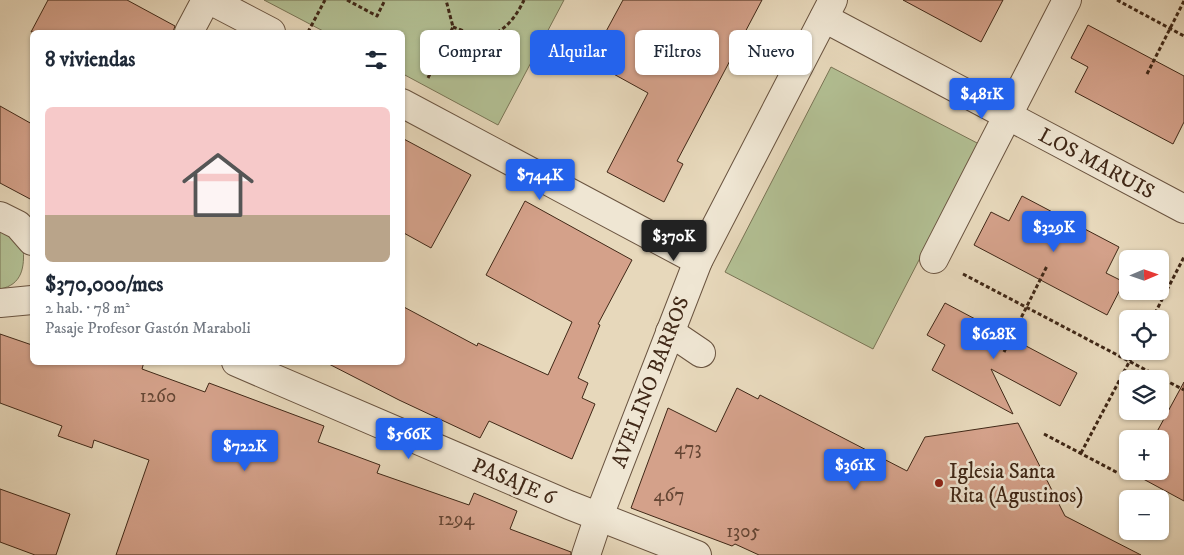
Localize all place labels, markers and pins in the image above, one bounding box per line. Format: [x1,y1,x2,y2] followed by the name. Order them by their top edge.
[947,78,1017,120] pin: $481K
[505,158,575,201] pin: $744K
[1019,210,1089,253] pin: $329K
[639,220,709,262] pin: $370K
[959,318,1029,360] pin: $628K
[374,418,444,460] pin: $566K
[210,430,280,472] pin: $722K
[820,448,890,491] pin: $361K
[949,459,1083,509] place label: Iglesia Santa Rita (Agustinos)
[933,477,945,489] marker: Iglesia Santa Rita (Agustinos)

